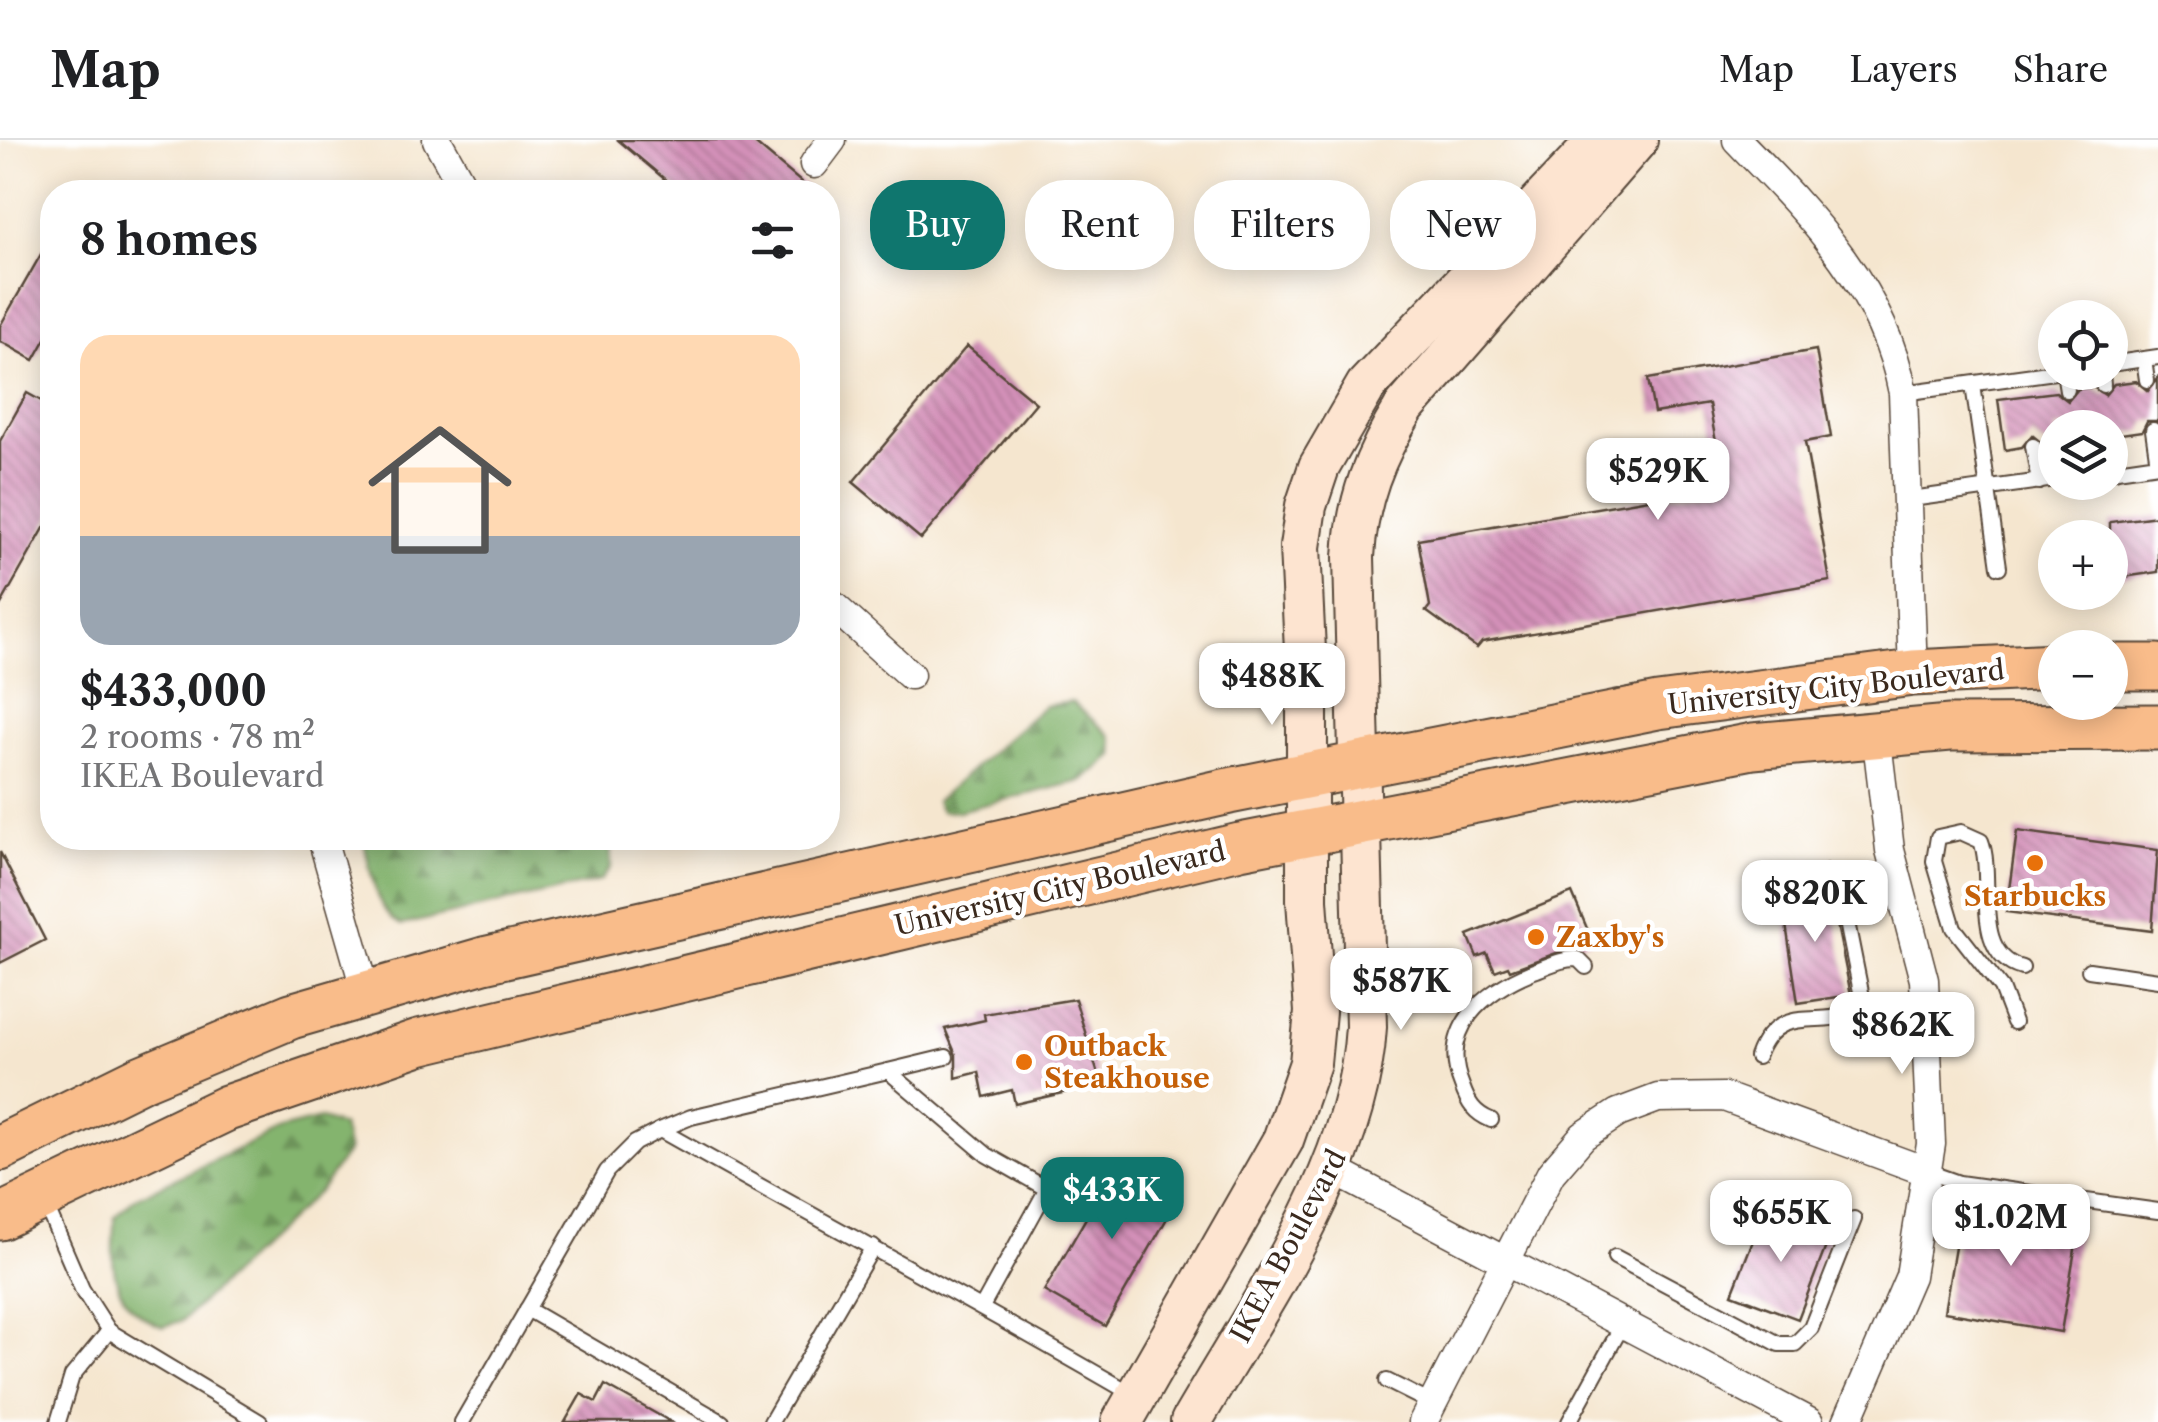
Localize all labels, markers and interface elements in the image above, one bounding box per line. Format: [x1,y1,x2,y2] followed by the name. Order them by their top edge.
[50,40,161,99] text: Map
[1719,48,1794,91] text: Map
[1849,48,1958,91] text: Layers
[2013,48,2108,91] text: Share
[870,180,1005,270] chip: Buy
[1025,180,1174,270] chip: Rent
[1194,180,1370,270] chip: Filters
[1390,180,1536,270] chip: New
[745,213,800,268] icon: filters
[80,214,258,266] text: 8 homes
[2038,300,2128,720] map controls
[2038,300,2128,390] button: locate
[350,400,530,580] icon: home
[2038,410,2128,500] button: layers
[1588,438,1728,523] pin: $529K
[1608,451,1708,490] text: $529K
[2038,520,2128,610] button: +
[2038,630,2128,720] button: −
[1202,643,1342,728] pin: $488K
[1666,652,2006,722] street label: University City Boulevard
[1221,656,1323,695] text: $488K
[80,665,267,717] text: $433,000
[80,717,315,756] text: 2 rooms · 78 m²
[80,756,324,795] text: IKEA Boulevard
[891,833,1229,943] street label: University City Boulevard
[2024,852,2046,874] marker: Starbucks
[1745,860,1885,945] pin: $820K
[1764,873,1866,912] text: $820K
[1964,879,2106,913] place label: Starbucks
[1556,920,1664,954] place label: Zaxby's
[1525,926,1547,948] marker: Zaxby's
[1331,948,1471,1033] pin: $587K
[1352,961,1450,1000] text: $587K
[1832,992,1972,1077] pin: $862K
[1851,1005,1953,1044] text: $862K
[1044,1029,1210,1095] place label: Outback Steakhouse
[1013,1051,1035,1073] marker: Outback Steakhouse
[1223,1144,1353,1348] street label: IKEA Boulevard
[1042,1157,1182,1242] pin: $433K
[1063,1170,1161,1209] text: $433K
[1711,1180,1851,1265] pin: $655K
[1930,1184,2092,1269] pin: $1.02M
[1732,1193,1830,1232] text: $655K
[1954,1197,2068,1236] text: $1.02M

